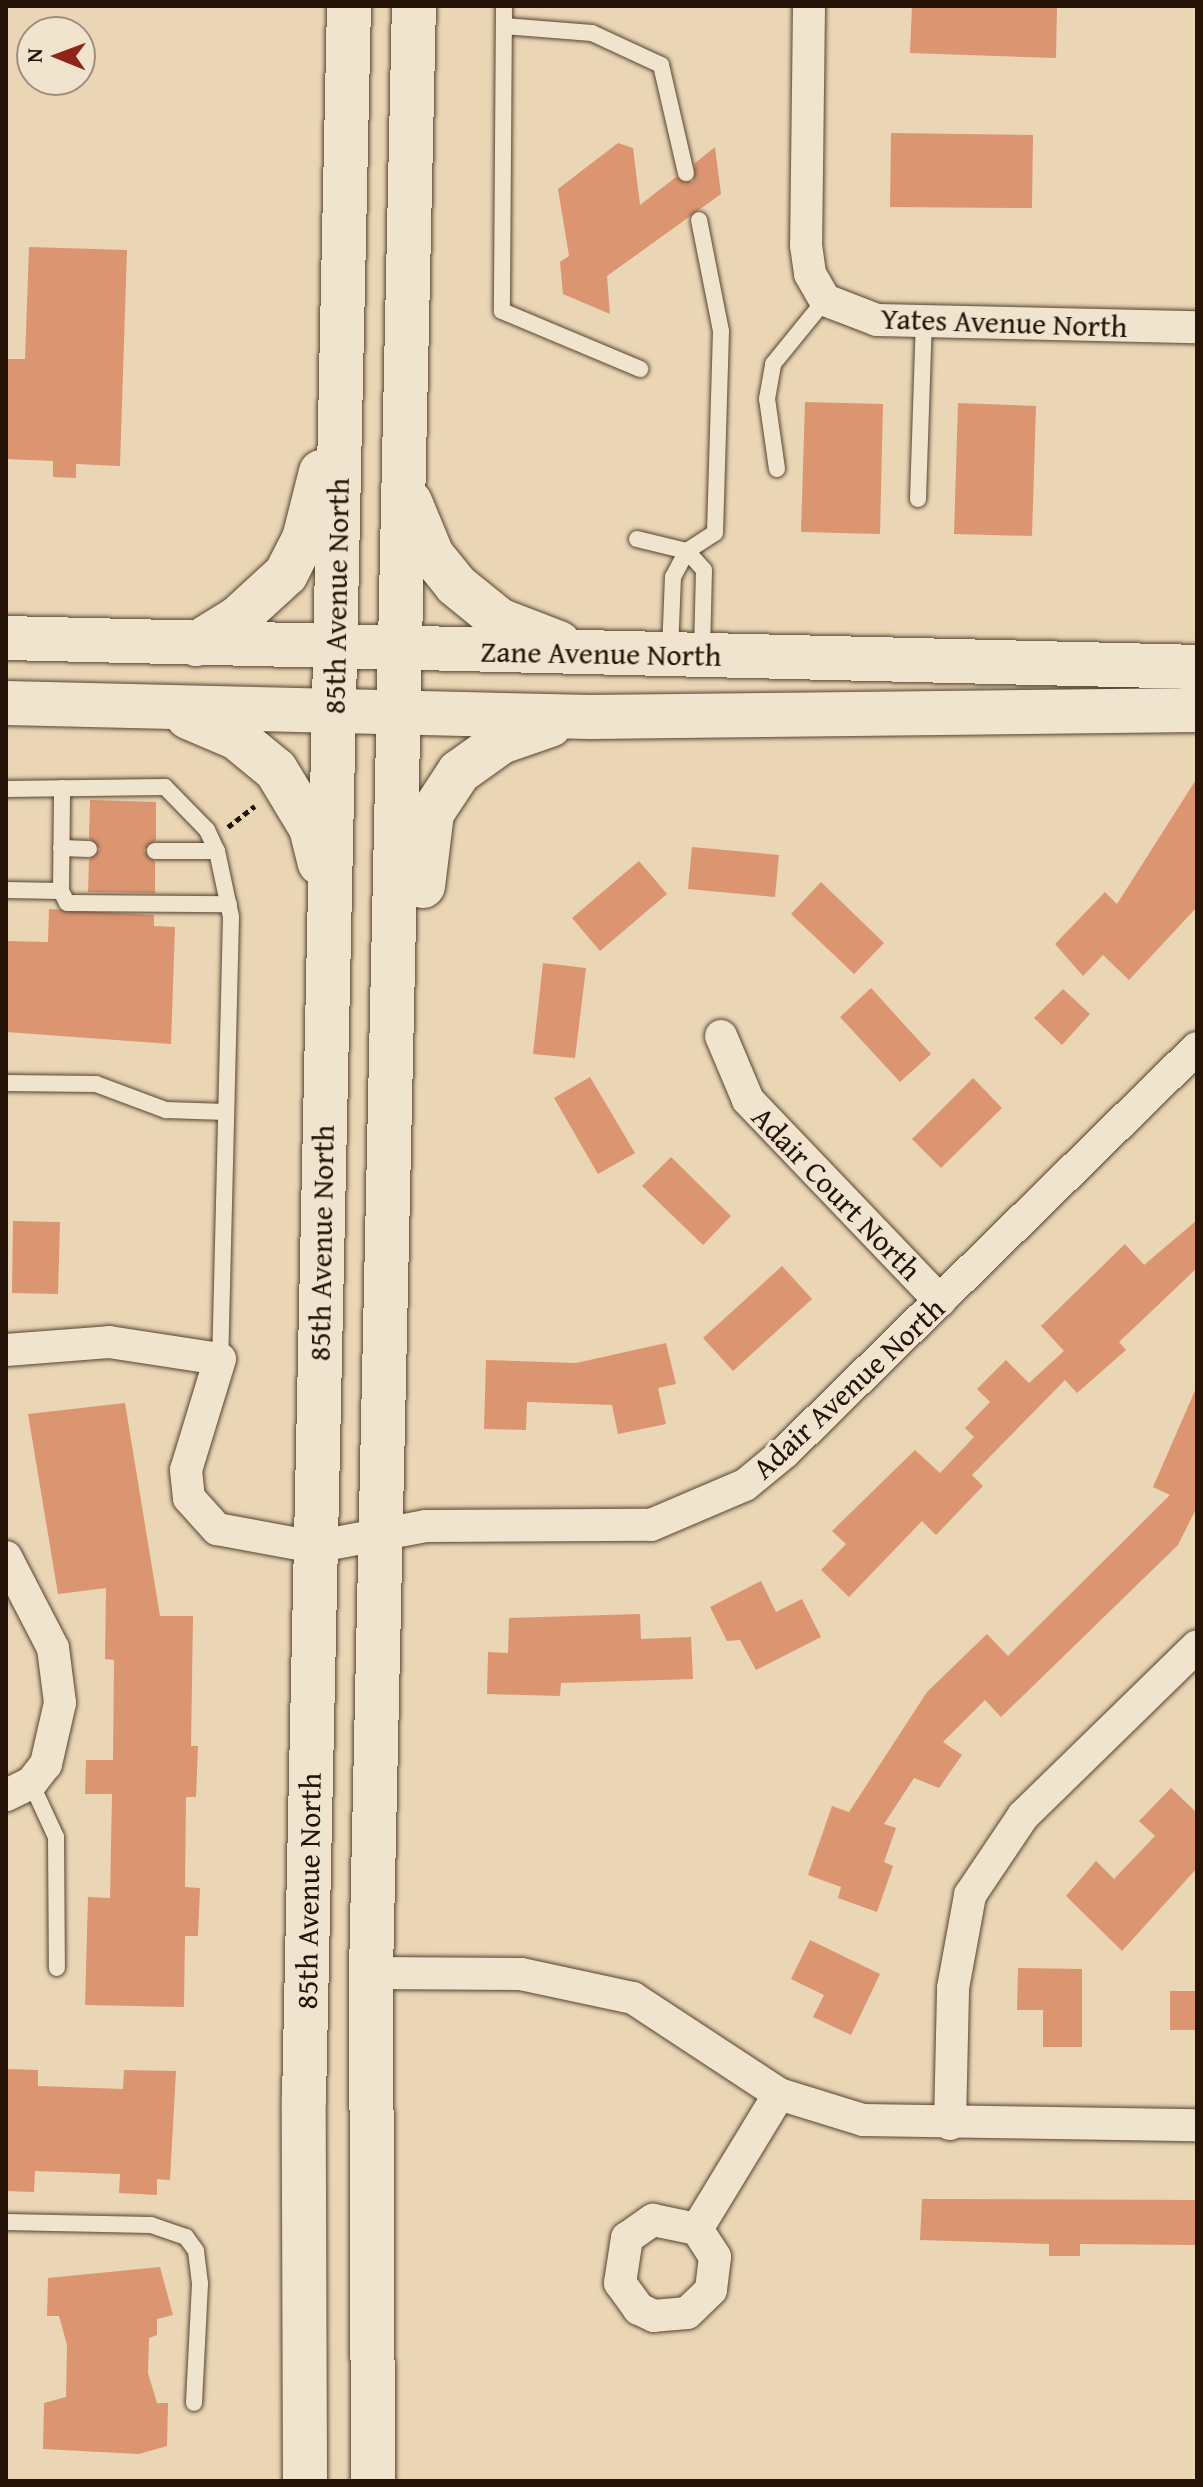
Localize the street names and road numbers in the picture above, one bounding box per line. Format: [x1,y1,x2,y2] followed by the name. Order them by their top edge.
[880,300,1128,344] street label: Yates Avenue North
[316,477,356,715] street label: 85th Avenue North
[480,633,722,673] street label: Zane Avenue North
[745,1099,929,1287] street label: Adair Court North
[301,1124,341,1362] street label: 85th Avenue North
[745,1290,951,1486] street label: Adair Avenue North
[288,1772,328,2010] street label: 85th Avenue North

